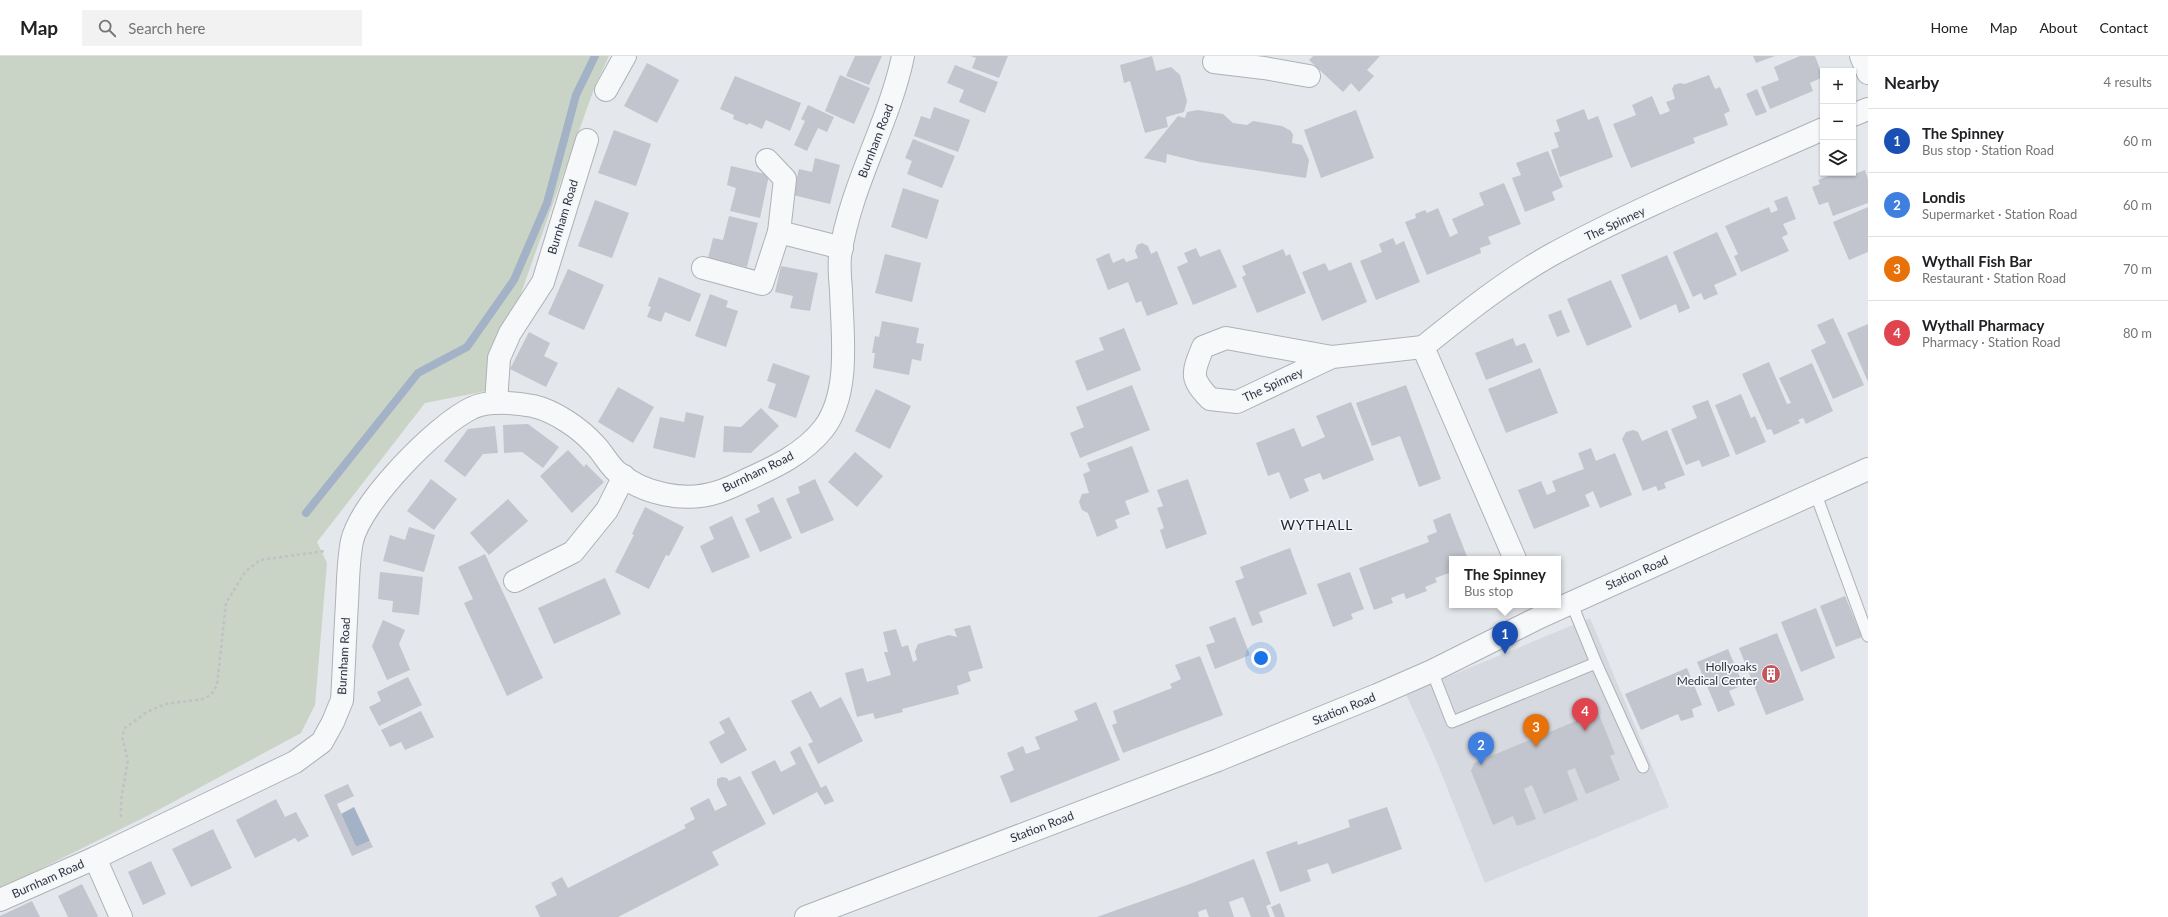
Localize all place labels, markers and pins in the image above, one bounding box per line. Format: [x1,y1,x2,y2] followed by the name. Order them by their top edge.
[1492,621,1518,654] pin: 1
[1677,659,1758,688] place label: Hollyoaks Medical Center
[1760,663,1782,685] building icon: Hollyoaks Medical Center
[1572,698,1598,731] pin: 4
[1523,714,1549,747] pin: 3
[1468,732,1494,765] pin: 2

